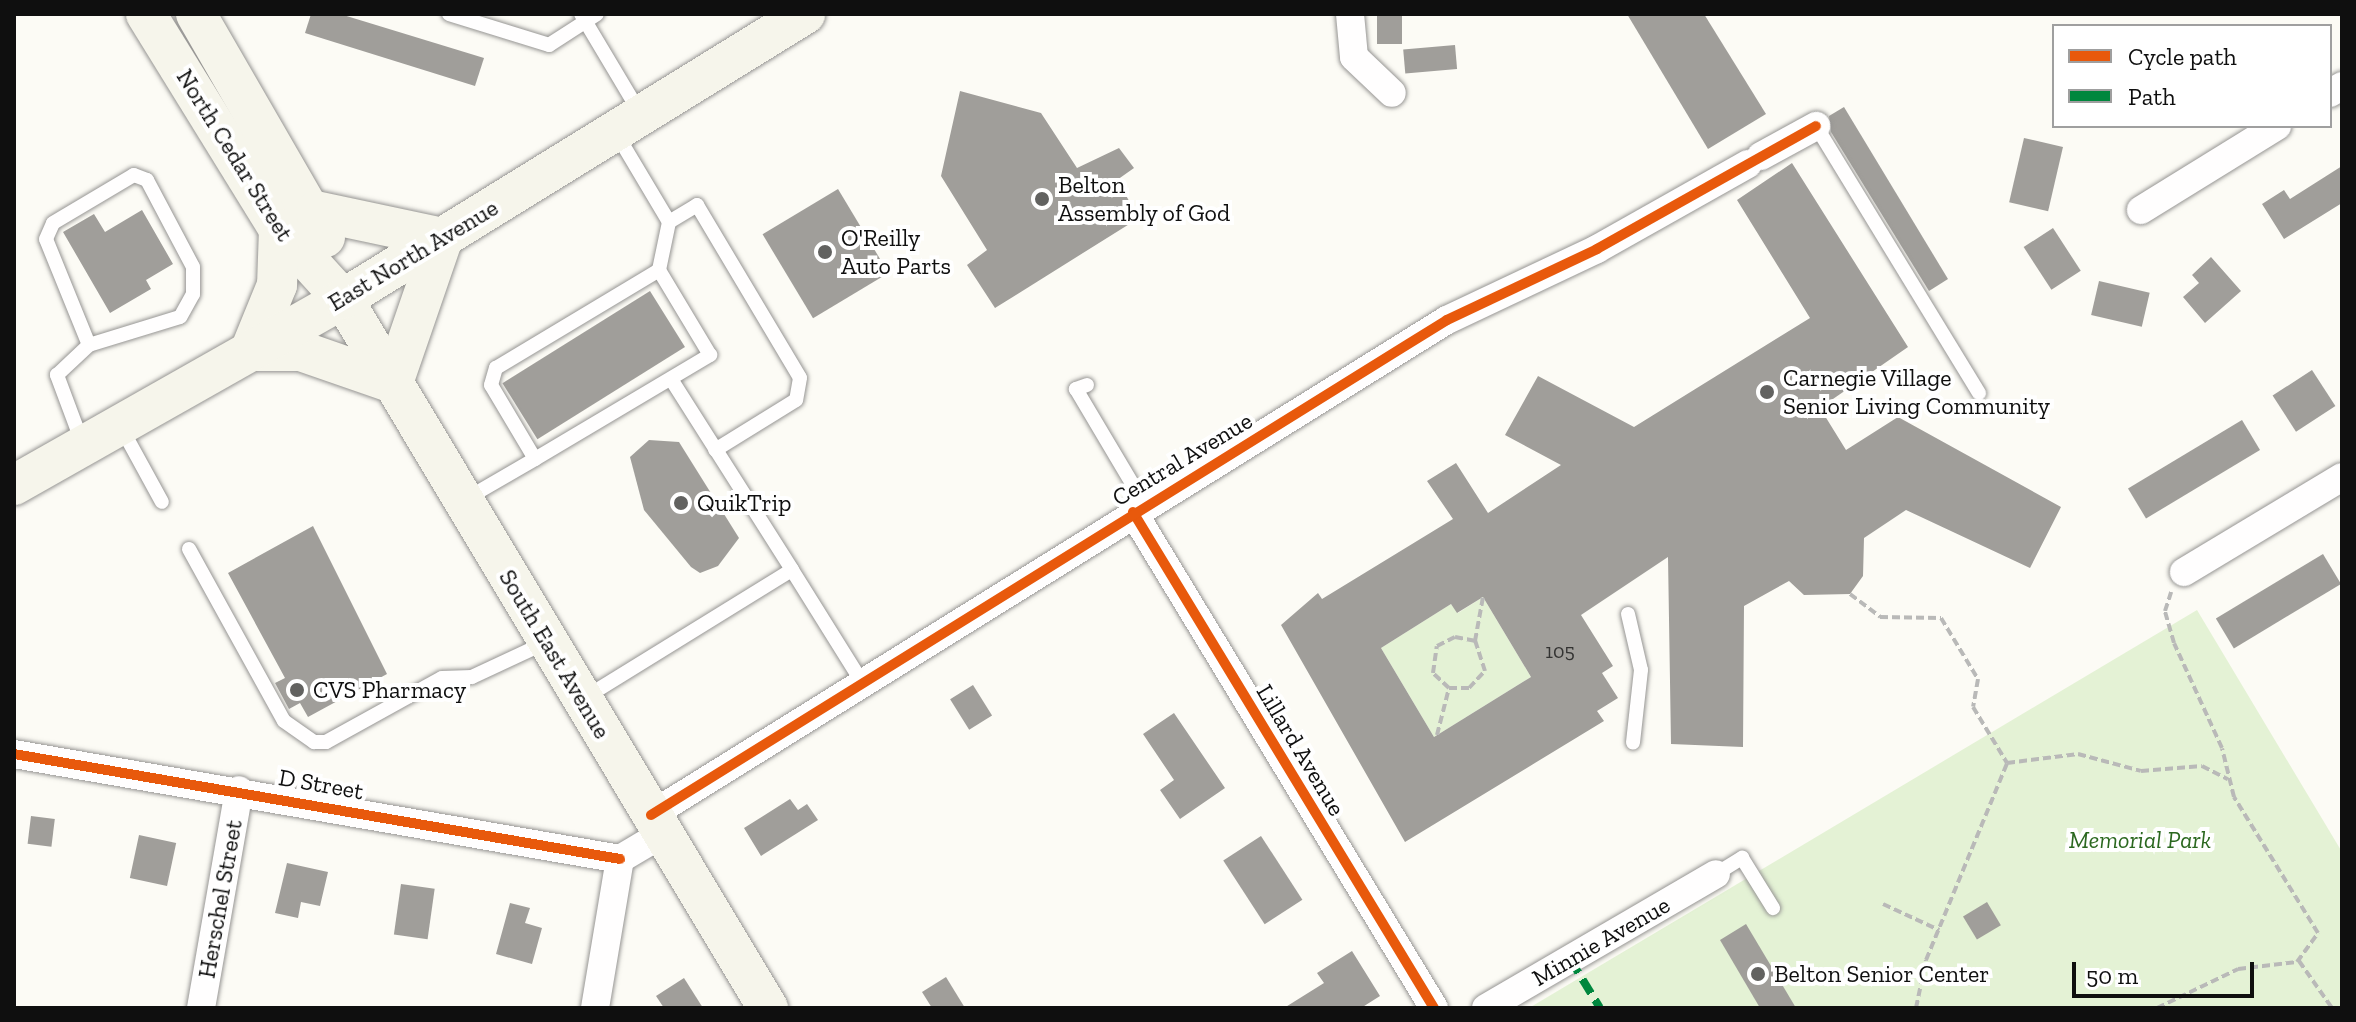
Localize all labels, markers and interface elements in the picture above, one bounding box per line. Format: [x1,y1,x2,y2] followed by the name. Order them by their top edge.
[2052,24,2332,128] legend
[2128,42,2237,71] text: Cycle path
[170,64,300,246] street label: North Cedar Street
[2128,82,2176,111] text: Path
[1058,171,1231,227] place label: Belton Assembly of God
[1033,190,1051,208] marker: Belton Assembly of God
[322,193,504,317] street label: East North Avenue
[841,224,951,280] place label: O'Reilly Auto Parts
[816,243,834,261] marker: O'Reilly Auto Parts
[1783,364,2051,420] place label: Carnegie Village Senior Living Community
[1758,383,1776,401] marker: Carnegie Village Senior Living Community
[1106,406,1258,512] street label: Central Avenue
[697,489,792,517] place label: QuikTrip
[672,494,690,512] marker: QuikTrip
[493,564,617,744] street label: South East Avenue
[1545,639,1575,663] house number: 105
[313,676,466,704] place label: CVS Pharmacy
[1250,679,1352,821] street label: Lillard Avenue
[288,681,306,699] marker: CVS Pharmacy
[276,762,366,806] street label: D Street
[192,818,248,980] street label: Herschel Street
[2069,826,2211,854] park label: Memorial Park
[1527,890,1675,992] street label: Minnie Avenue
[2076,946,2258,996] scale bar
[1774,960,1990,988] place label: Belton Senior Center
[2086,961,2138,990] text: 50 m
[1749,965,1767,983] marker: Belton Senior Center

